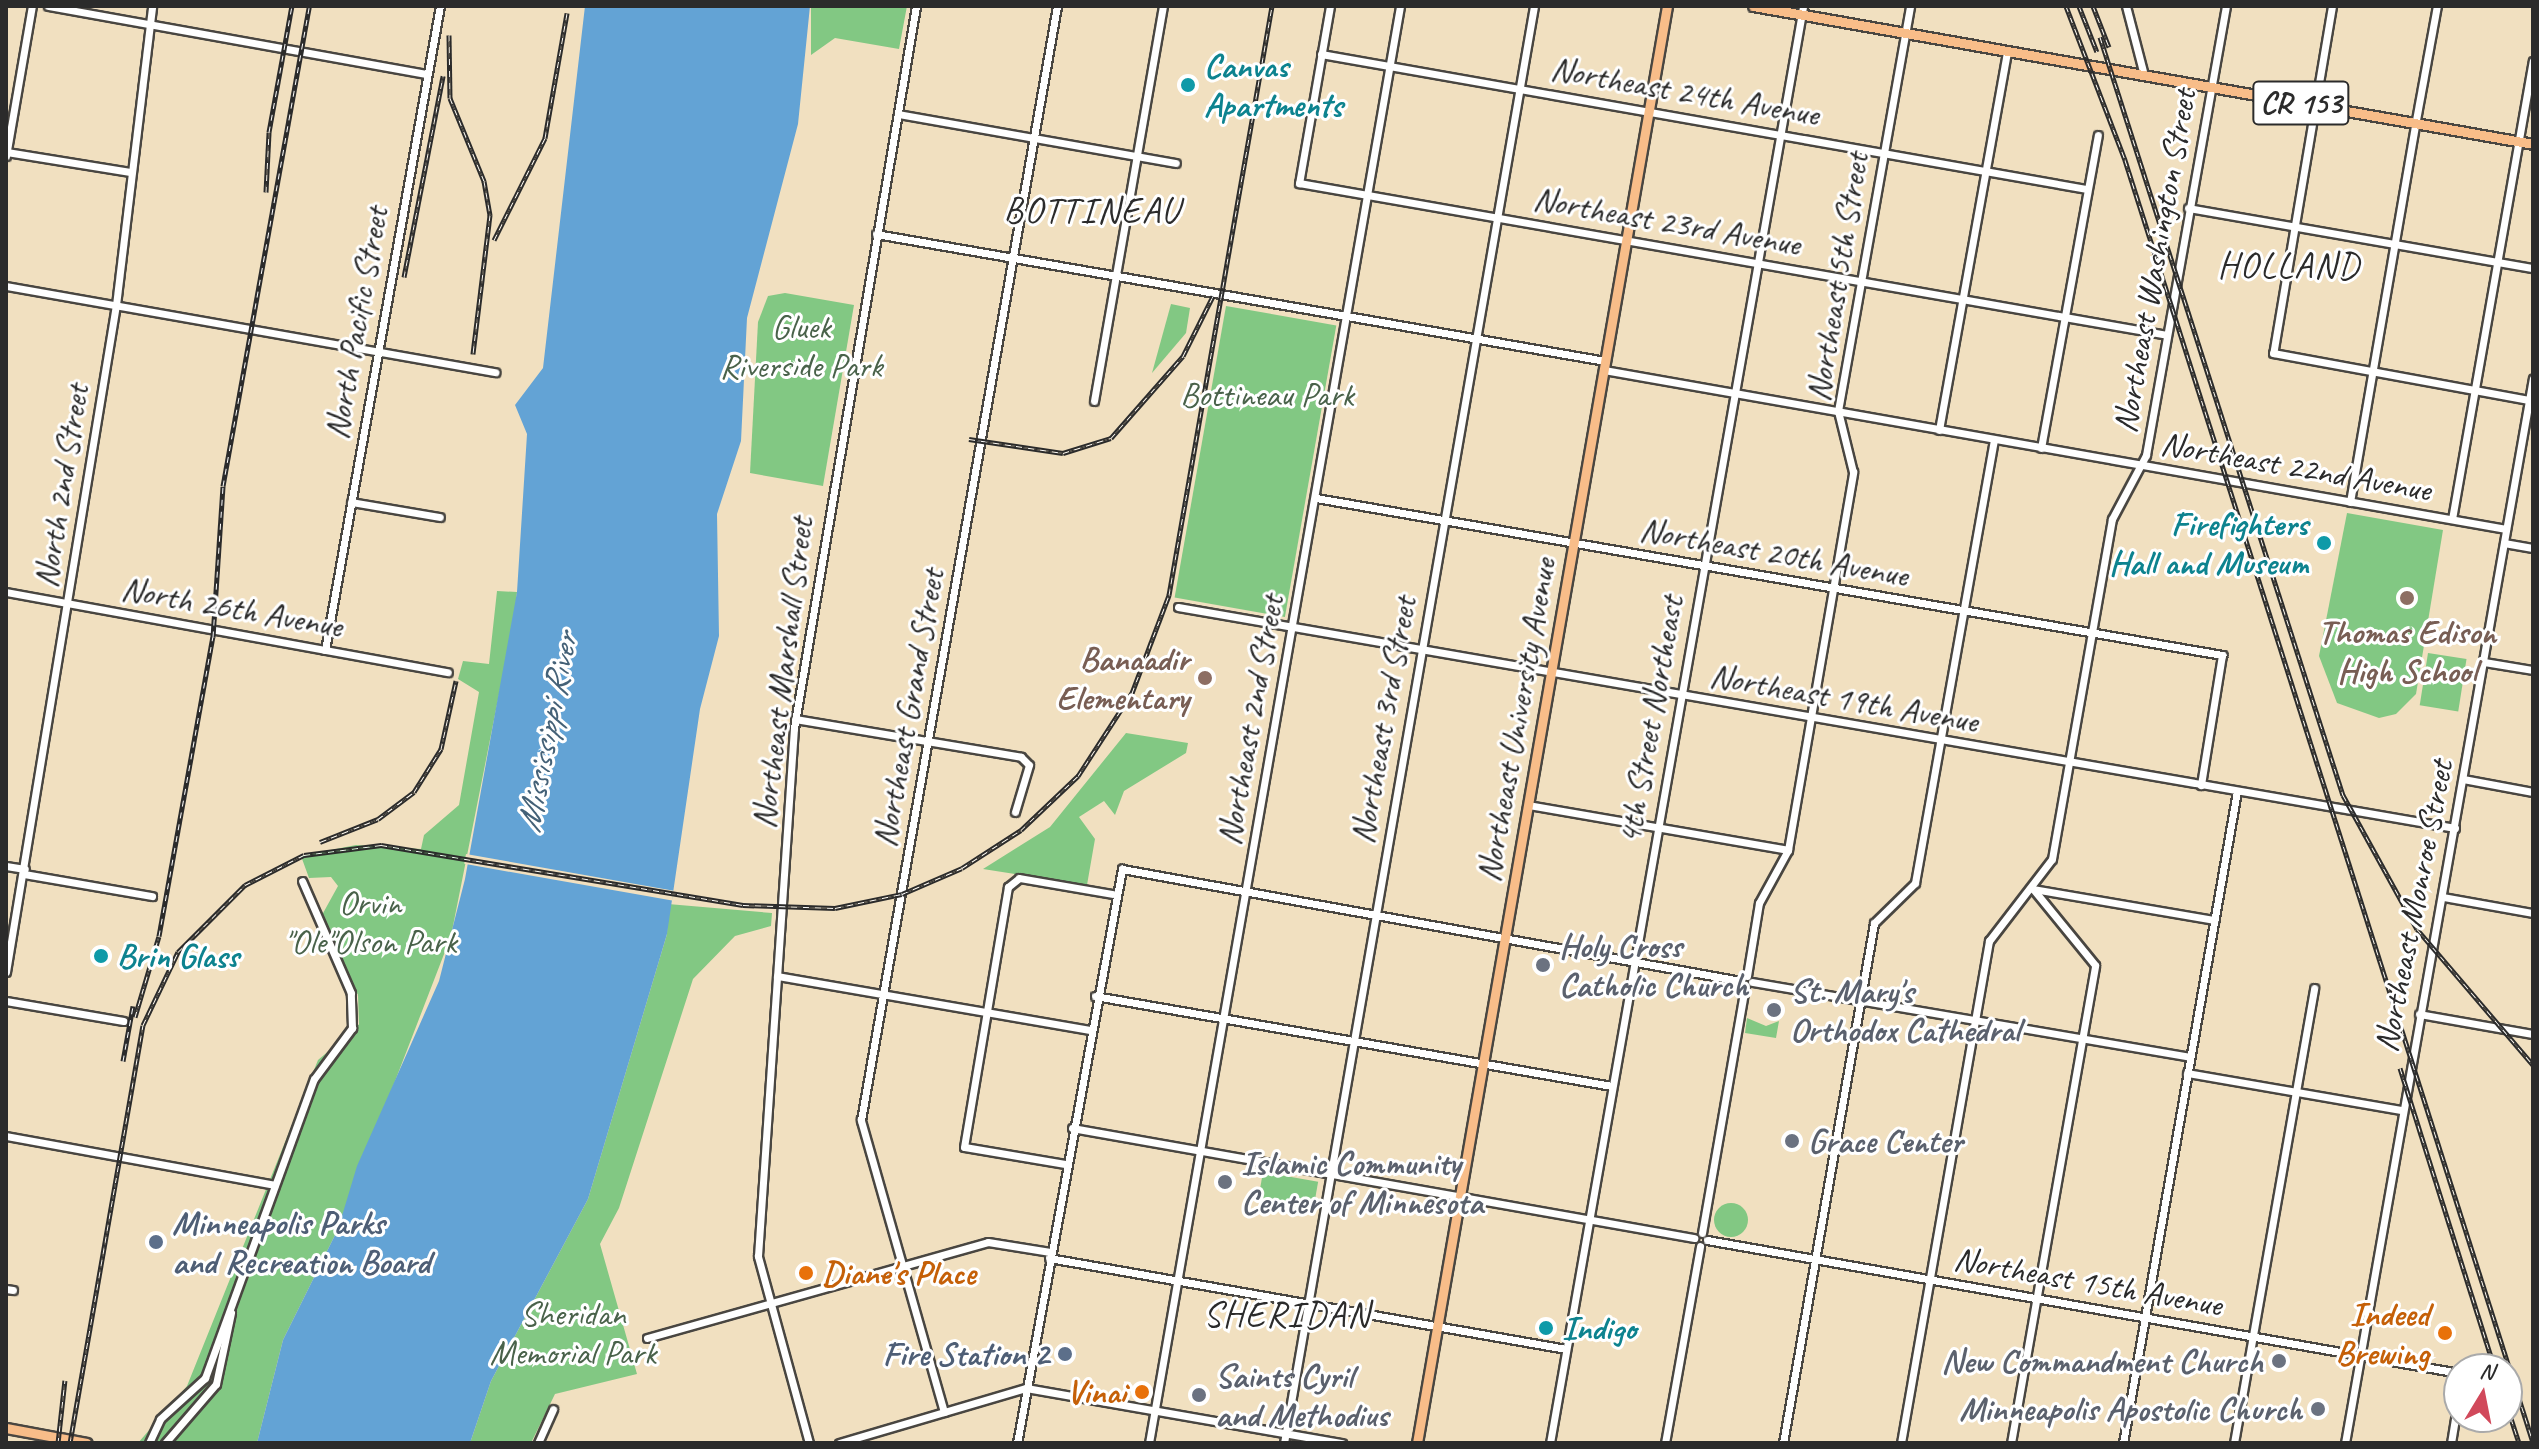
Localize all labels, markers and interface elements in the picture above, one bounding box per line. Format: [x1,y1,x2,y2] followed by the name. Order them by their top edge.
[1204,45,1342,124] place label: Canvas Apartments
[1548,47,1822,135] street label: Northeast 24th Avenue
[2251,75,2351,131] road number: CR 153
[1179,76,1197,94] marker: Canvas Apartments
[2104,86,2204,436] street label: Northeast Washington Street
[1797,150,1877,404] street label: Northeast 5th Street
[1531,177,1803,265] street label: Northeast 23rd Avenue
[1004,189,1180,233] district label: BOTTINEAU
[315,203,397,443] street label: North Pacific Street
[2218,244,2360,288] district label: HOLLAND
[719,306,883,386] park label: Gluek Riverside Park
[1180,375,1354,415] park label: Bottineau Park
[25,381,97,591] street label: North 2nd Street
[2158,422,2434,510] street label: Northeast 22nd Avenue
[2107,503,2308,582] place label: Firefighters Hall and Museum
[1637,508,1911,596] street label: Northeast 20th Avenue
[743,515,821,831] street label: Northeast Marshall Street
[2315,534,2333,552] marker: Firefighters Hall and Museum
[1468,555,1564,885] street label: Northeast University Avenue
[863,566,953,850] street label: Northeast Grand Street
[119,568,345,646] street label: North 26th Avenue
[2398,589,2416,607] marker: Thomas Edison High School
[1208,592,1292,848] street label: Northeast 2nd Street
[1341,593,1425,847] street label: Northeast 3rd Street
[1608,593,1692,847] street label: 4th Street Northeast
[2318,611,2496,690] place label: Thomas Edison High School
[507,630,587,836] water label: Mississippi River
[1056,638,1189,718] place label: Banaadir Elementary
[1707,654,1981,742] street label: Northeast 19th Avenue
[1196,669,1214,687] marker: Banaadir Elementary
[2365,756,2461,1056] street label: Northeast Monroe Street
[283,882,457,962] park label: Orvin "Ole"Olson Park
[1559,925,1749,1004] place label: Holy Cross Catholic Church
[117,936,240,976] place label: Brin Glass
[92,947,110,965] marker: Brin Glass
[1534,956,1552,974] marker: Holy Cross Catholic Church
[1790,970,2021,1050] place label: St. Mary's Orthodox Cathedral
[1765,1001,1783,1019] marker: St. Mary's Orthodox Cathedral
[1808,1121,1962,1161] place label: Grace Center
[1783,1132,1801,1150] marker: Grace Center
[1241,1142,1483,1222] place label: Islamic Community Center of Minnesota
[1216,1173,1234,1191] marker: Islamic Community Center of Minnesota
[172,1202,428,1282] place label: Minneapolis Parks and Recreation Board
[147,1233,165,1251] marker: Minneapolis Parks and Recreation Board
[1951,1237,2225,1325] street label: Northeast 15th Avenue
[822,1253,975,1293] place label: Diane's Place
[797,1264,815,1282] marker: Diane's Place
[489,1293,657,1372] park label: Sheridan Memorial Park
[1206,1293,1368,1337] district label: SHERIDAN
[2335,1293,2429,1372] place label: Indeed Brewing
[1562,1308,1636,1348] place label: Indigo
[1537,1319,1555,1337] marker: Indigo
[2436,1324,2454,1342] marker: Indeed Brewing
[881,1334,1049,1374] place label: Fire Station 2
[1939,1341,2263,1381] place label: New Commandment Church
[1056,1345,1074,1363] marker: Fire Station 2
[2270,1352,2288,1370] marker: New Commandment Church
[2443,1353,2523,1433] north arrow
[1215,1355,1388,1434] place label: Saints Cyril and Methodius
[2478,1356,2496,1386] text: N
[1066,1372,1126,1412] place label: Vinai
[1133,1383,1151,1401] marker: Vinai
[1190,1386,1208,1404] marker: Saints Cyril and Methodius
[1958,1389,2302,1429] place label: Minneapolis Apostolic Church
[2309,1400,2327,1418] marker: Minneapolis Apostolic Church

